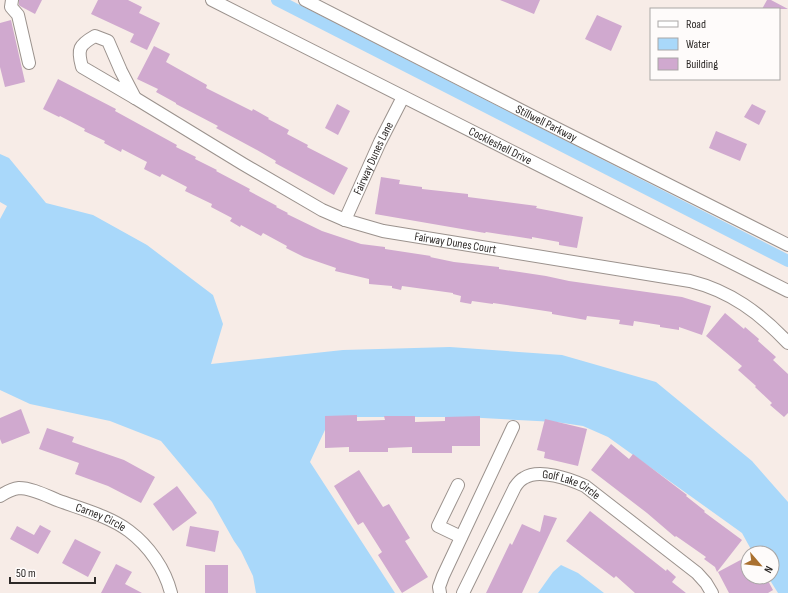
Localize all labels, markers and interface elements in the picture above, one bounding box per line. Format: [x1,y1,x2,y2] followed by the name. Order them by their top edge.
[650,8,780,80] legend
[686,17,706,32] text: Road
[686,37,710,52] text: Water
[686,57,718,72] text: Building
[513,102,580,146] street label: Stillwell Parkway
[350,119,397,197] street label: Fairway Dunes Lane
[466,124,534,168] street label: Cockleshell Drive
[413,229,498,257] street label: Fairway Dunes Court
[542,467,603,503] street label: Golf Lake Circle
[73,500,129,535] street label: Carney Circle
[740,545,780,585] north arrow
[10,559,95,585] scale bar
[761,564,776,575] text: N
[16,566,36,581] text: 50 m

